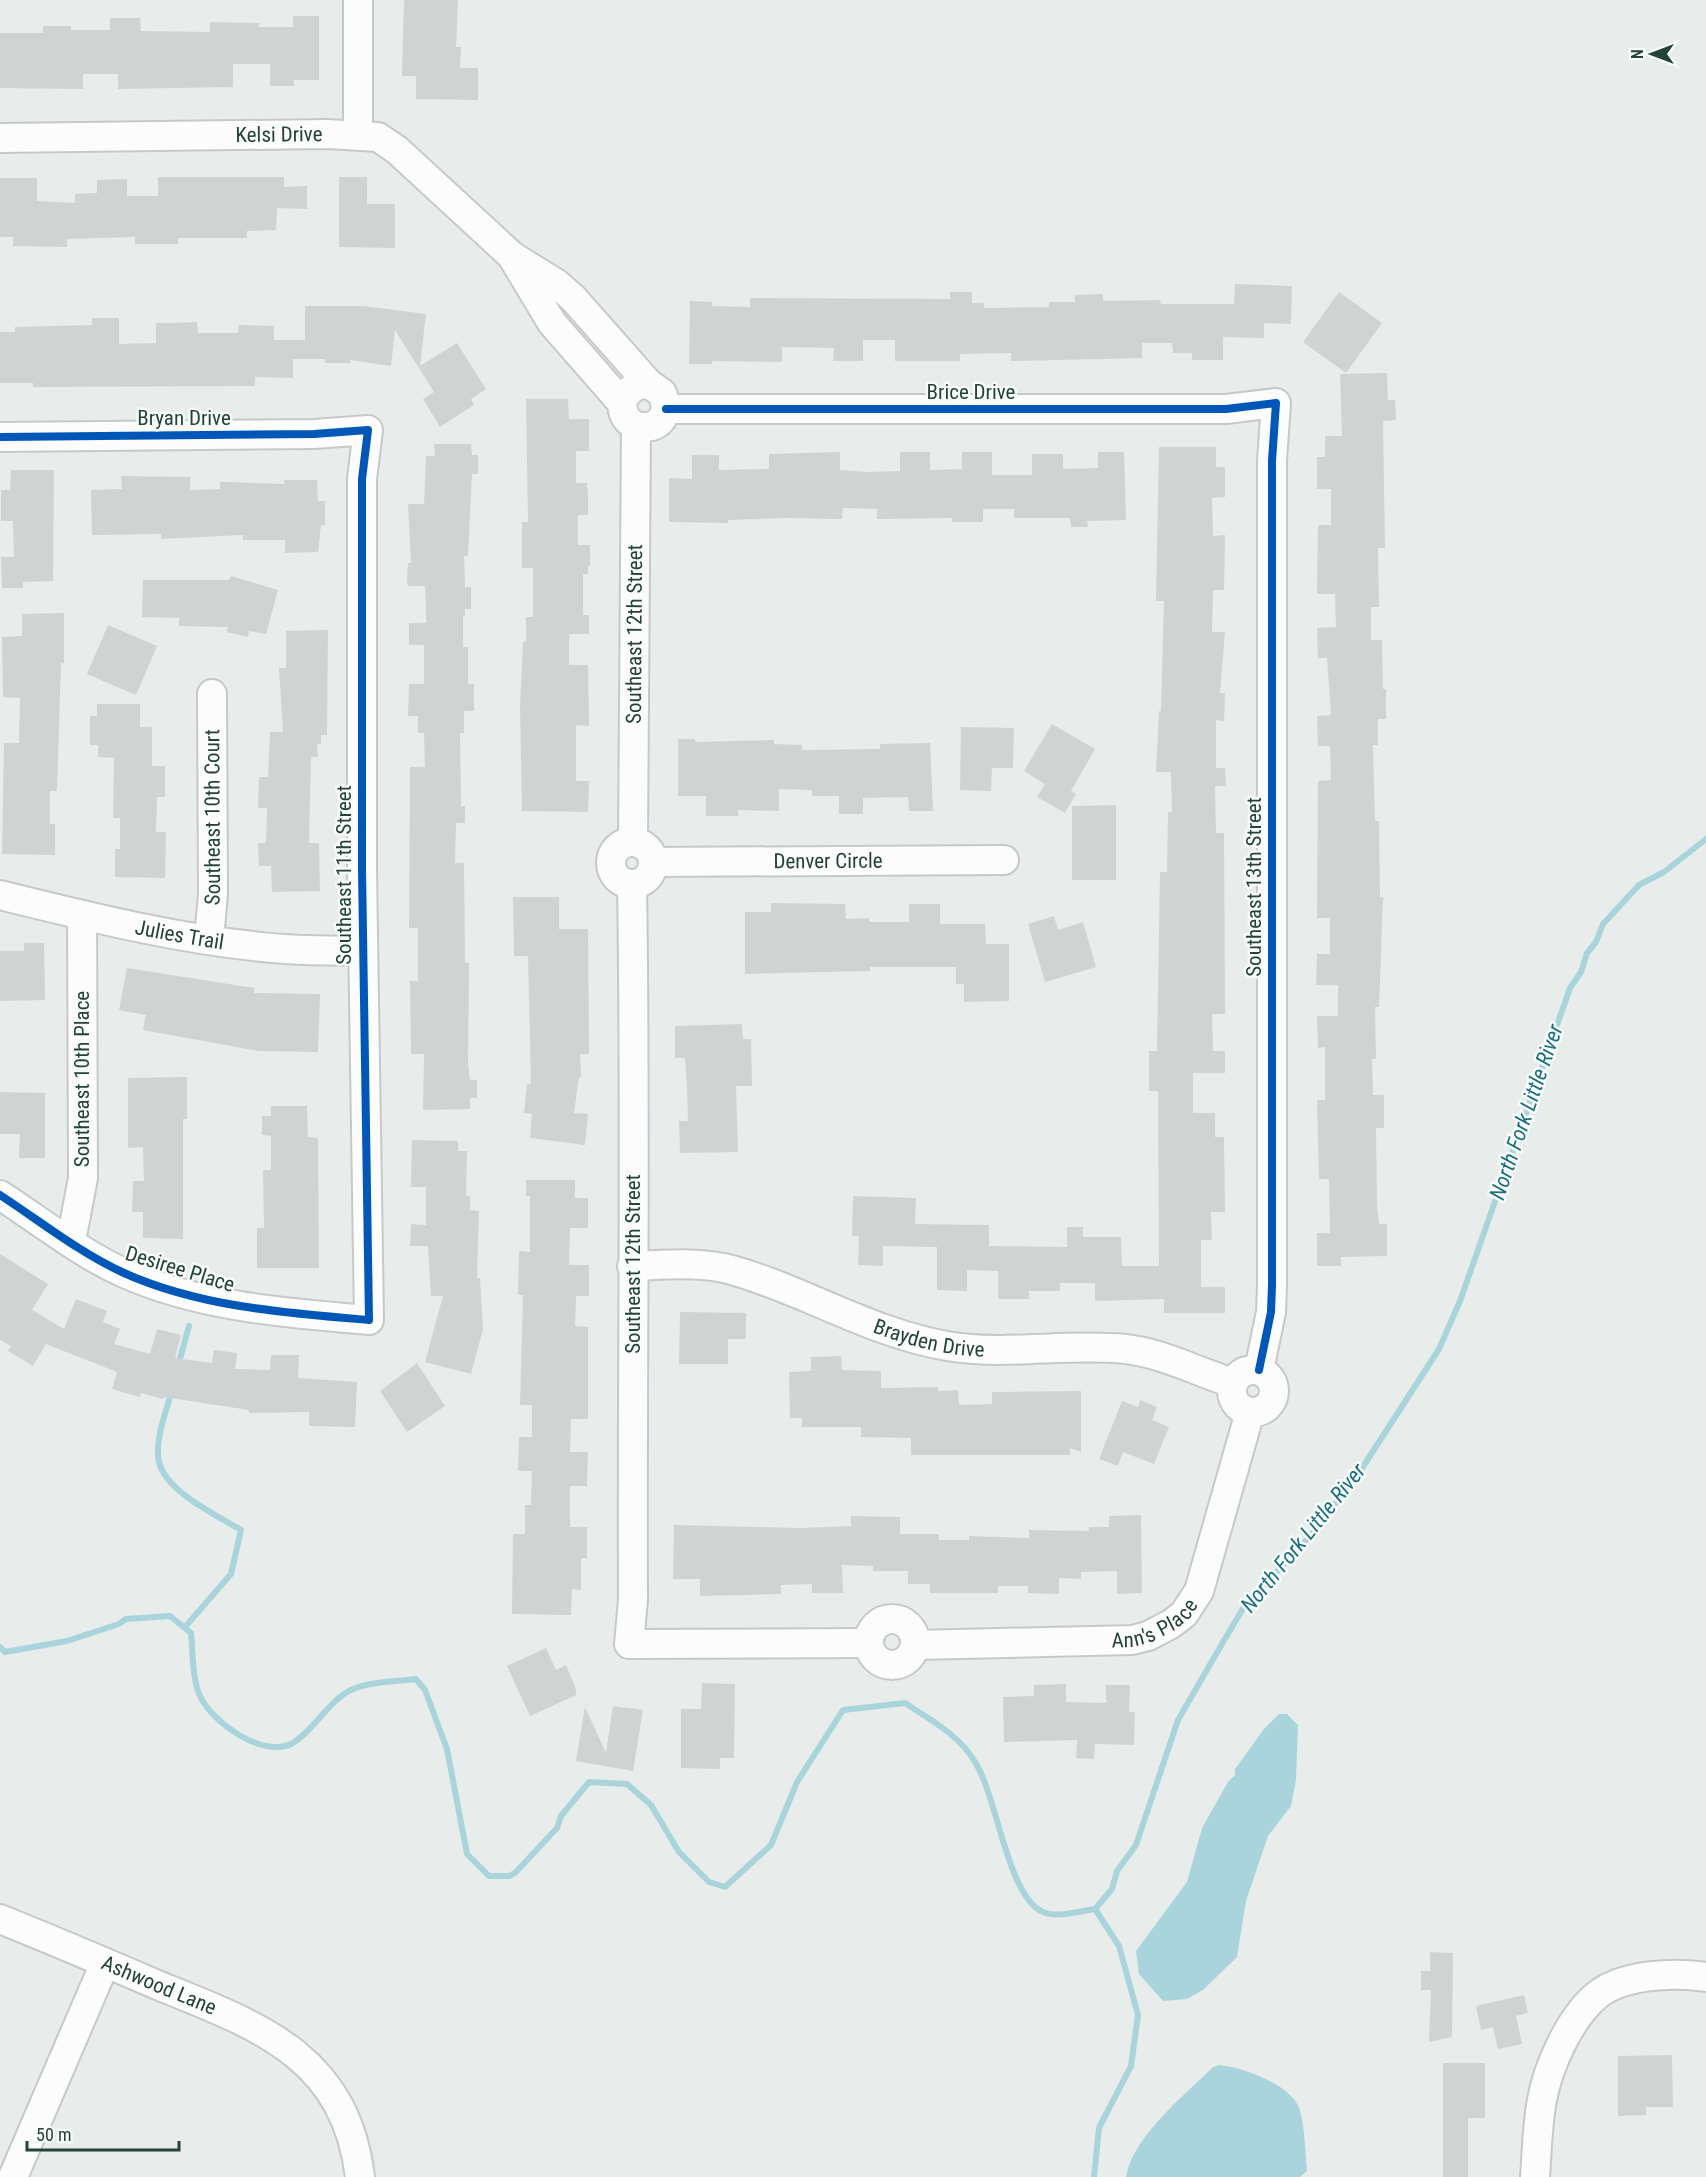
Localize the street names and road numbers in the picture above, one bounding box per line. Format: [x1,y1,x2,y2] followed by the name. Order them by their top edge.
[235,122,323,147] street label: Kelsi Drive
[927,380,1016,404] street label: Brice Drive
[137,406,231,430] street label: Bryan Drive
[622,544,647,724] street label: Southeast 12th Street
[200,729,225,906] street label: Southeast 10th Court
[332,785,356,965] street label: Southeast 11th Street
[1242,797,1266,977] street label: Southeast 13th Street
[773,849,883,873] street label: Denver Circle
[133,915,225,954] street label: Julies Trail
[70,991,94,1167] street label: Southeast 10th Place
[621,1174,645,1354] street label: Southeast 12th Street
[122,1241,238,1297] street label: Desiree Place
[870,1314,985,1362] street label: Brayden Drive
[1111,1594,1203,1652] street label: Ann's Place
[98,1951,220,2020] street label: Ashwood Lane

